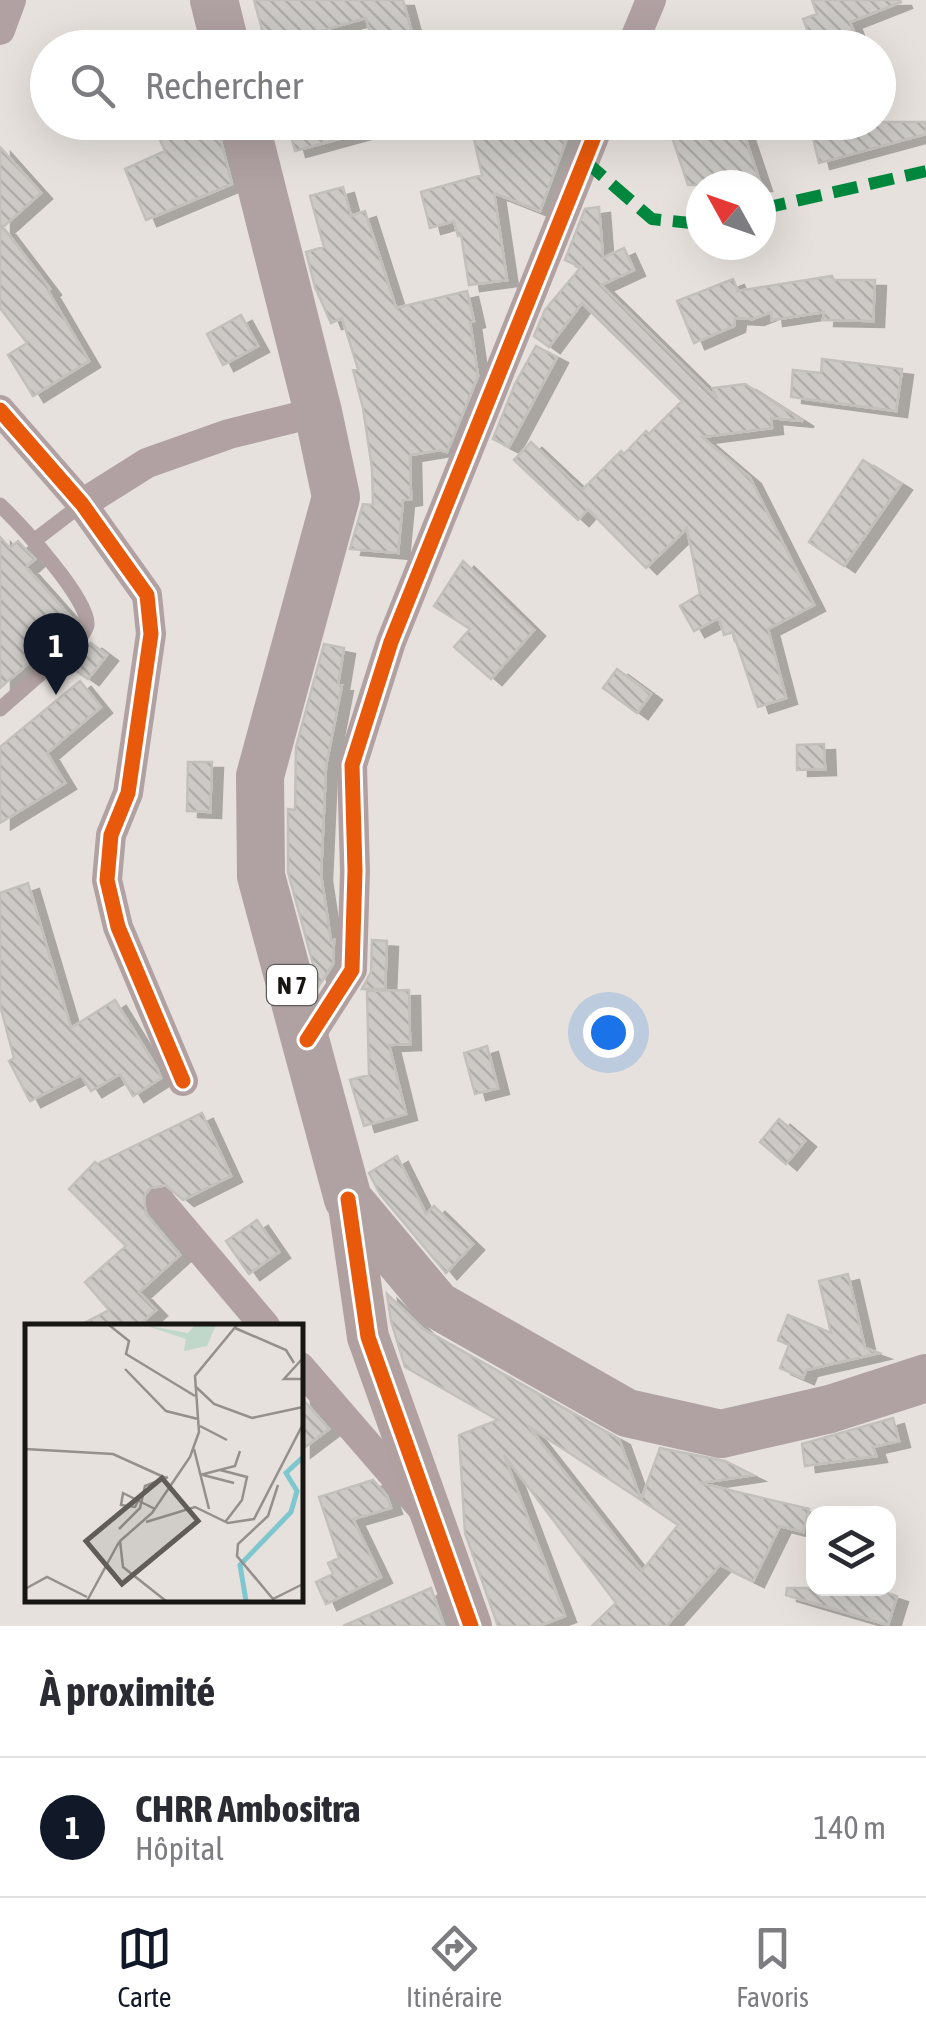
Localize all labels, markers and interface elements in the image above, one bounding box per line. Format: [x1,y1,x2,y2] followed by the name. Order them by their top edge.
[30,30,896,140] search box
[65,58,120,113] icon: search
[145,64,303,107] text: Rechercher
[686,170,776,260] north arrow
[23,612,88,695] pin: 1
[267,965,317,1005] road number: N 7
[583,1007,634,1058] your location
[25,1324,302,1601] inset map
[806,1506,896,1596] map controls
[806,1506,896,1596] button: layers
[40,1667,215,1715] text: À proximité
[135,1787,360,1830] text: CHRR Ambositra
[65,1809,80,1846] text: 1
[813,1809,886,1846] text: 140 m
[135,1830,224,1867] text: Hôpital
[117,1921,172,2013] tab: Carte
[406,1921,502,2013] tab: Itinéraire
[736,1921,809,2013] tab: Favoris

